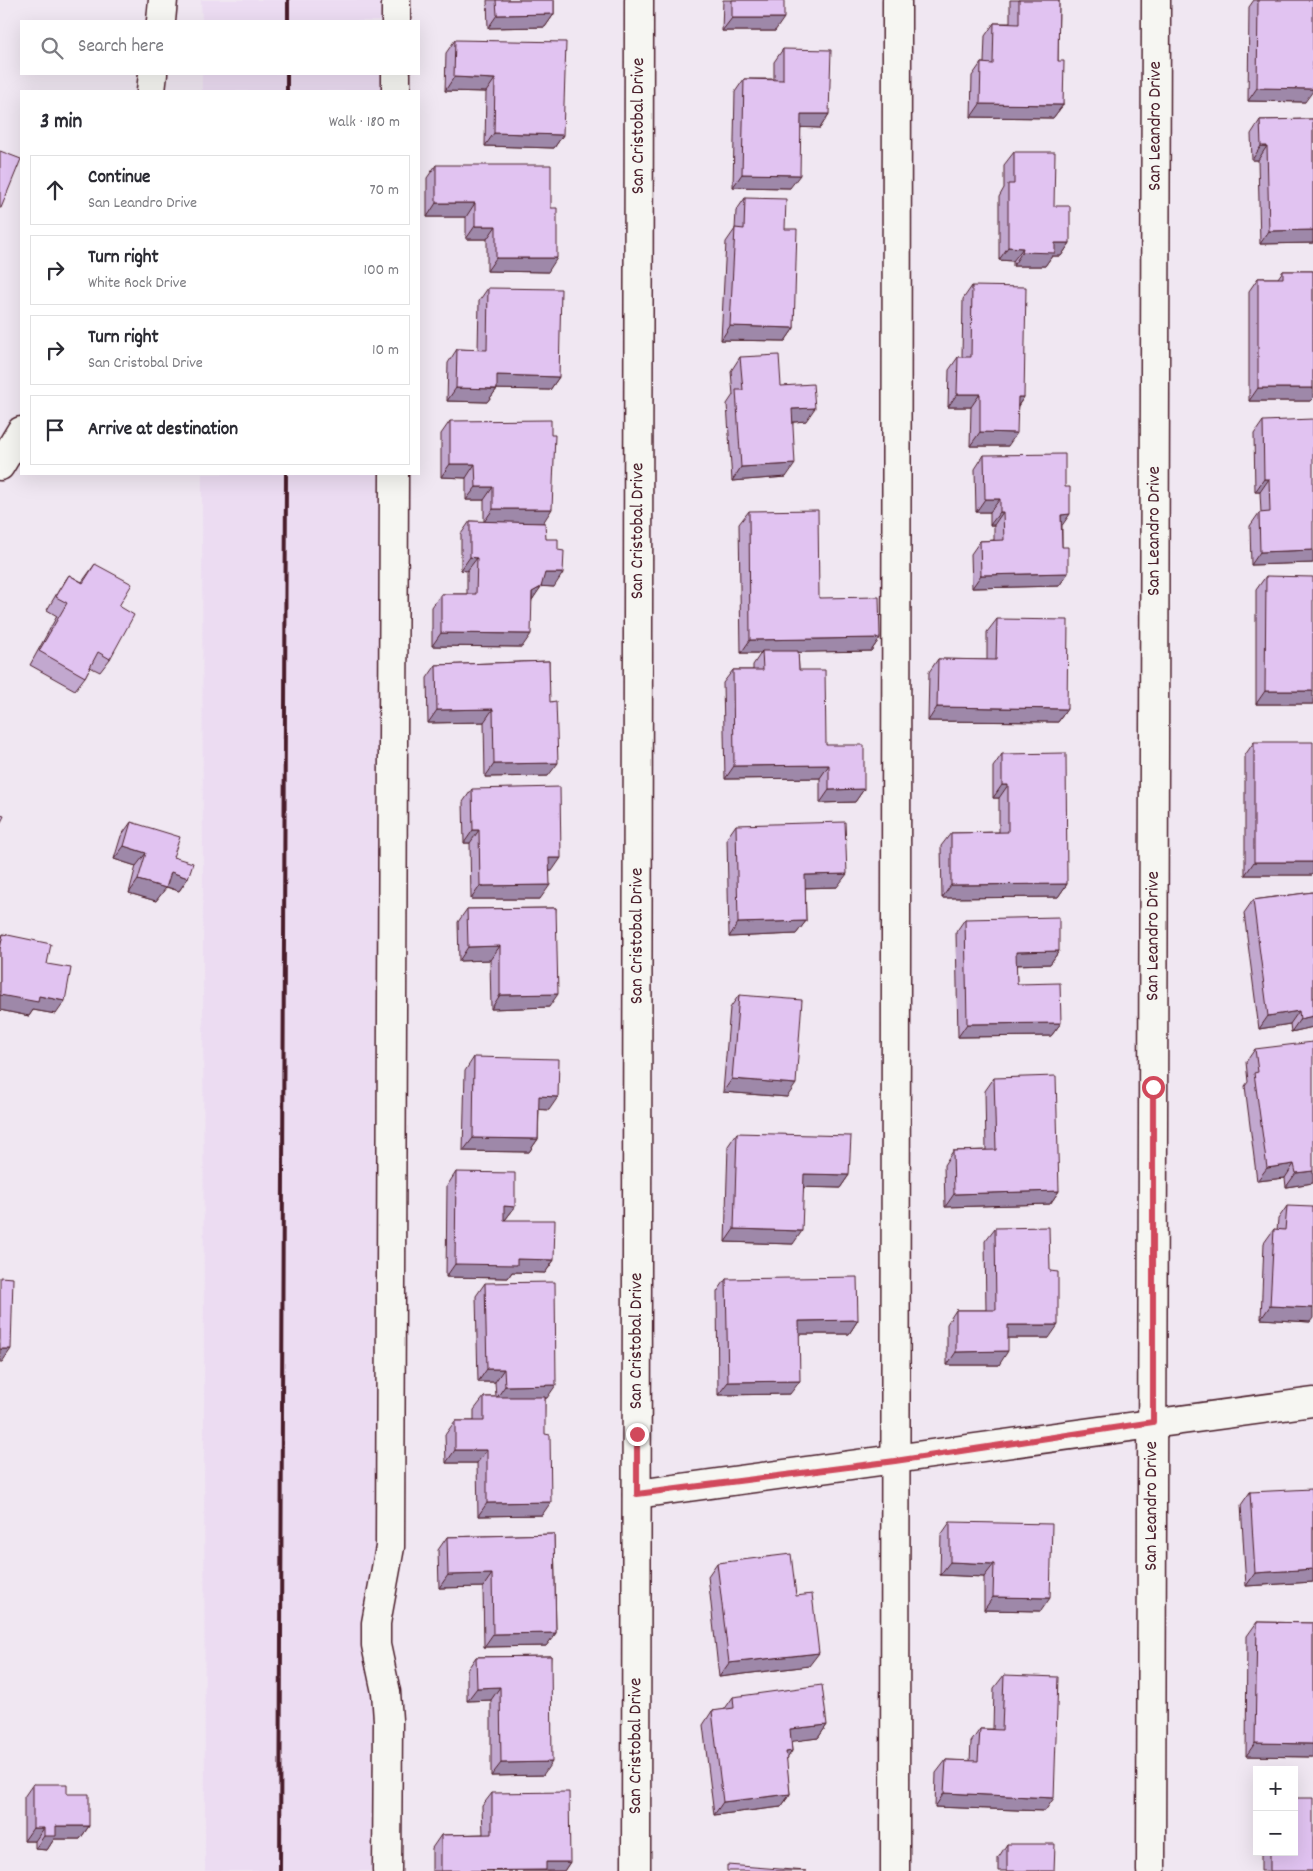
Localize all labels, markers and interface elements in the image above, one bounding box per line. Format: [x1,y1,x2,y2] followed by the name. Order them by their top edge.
[20,20,420,75] search box
[38,34,66,62] icon: search
[78,34,164,61] text: Search here
[625,58,652,194] street label: San Cristobal Drive
[1142,61,1169,191] street label: San Leandro Drive
[40,108,82,138] text: 3 min
[329,111,400,134] text: Walk · 180 m
[88,165,150,192] text: Continue
[41,176,69,204] icon: ahead
[369,179,399,202] text: 70 m
[88,192,197,215] text: San Leandro Drive
[88,245,159,272] text: Turn right
[41,256,69,284] icon: right
[363,259,399,282] text: 100 m
[88,272,186,295] text: White Rock Drive
[88,325,159,352] text: Turn right
[41,336,69,364] icon: right
[372,339,399,362] text: 10 m
[88,352,203,375] text: San Cristobal Drive
[41,416,69,444] icon: arrive
[88,417,238,444] text: Arrive at destination
[625,463,652,599] street label: San Cristobal Drive
[1141,466,1168,596] street label: San Leandro Drive
[624,868,651,1004] street label: San Cristobal Drive
[1140,871,1167,1001] street label: San Leandro Drive
[1142,1076,1165,1099] route start
[623,1273,650,1409] street label: San Cristobal Drive
[626,1423,649,1446] route end
[1138,1441,1166,1571] street label: San Leandro Drive
[623,1678,650,1814] street label: San Cristobal Drive
[1253,1766,1298,1856] map controls
[1253,1766,1298,1811] button: +
[1253,1811,1298,1856] button: −

